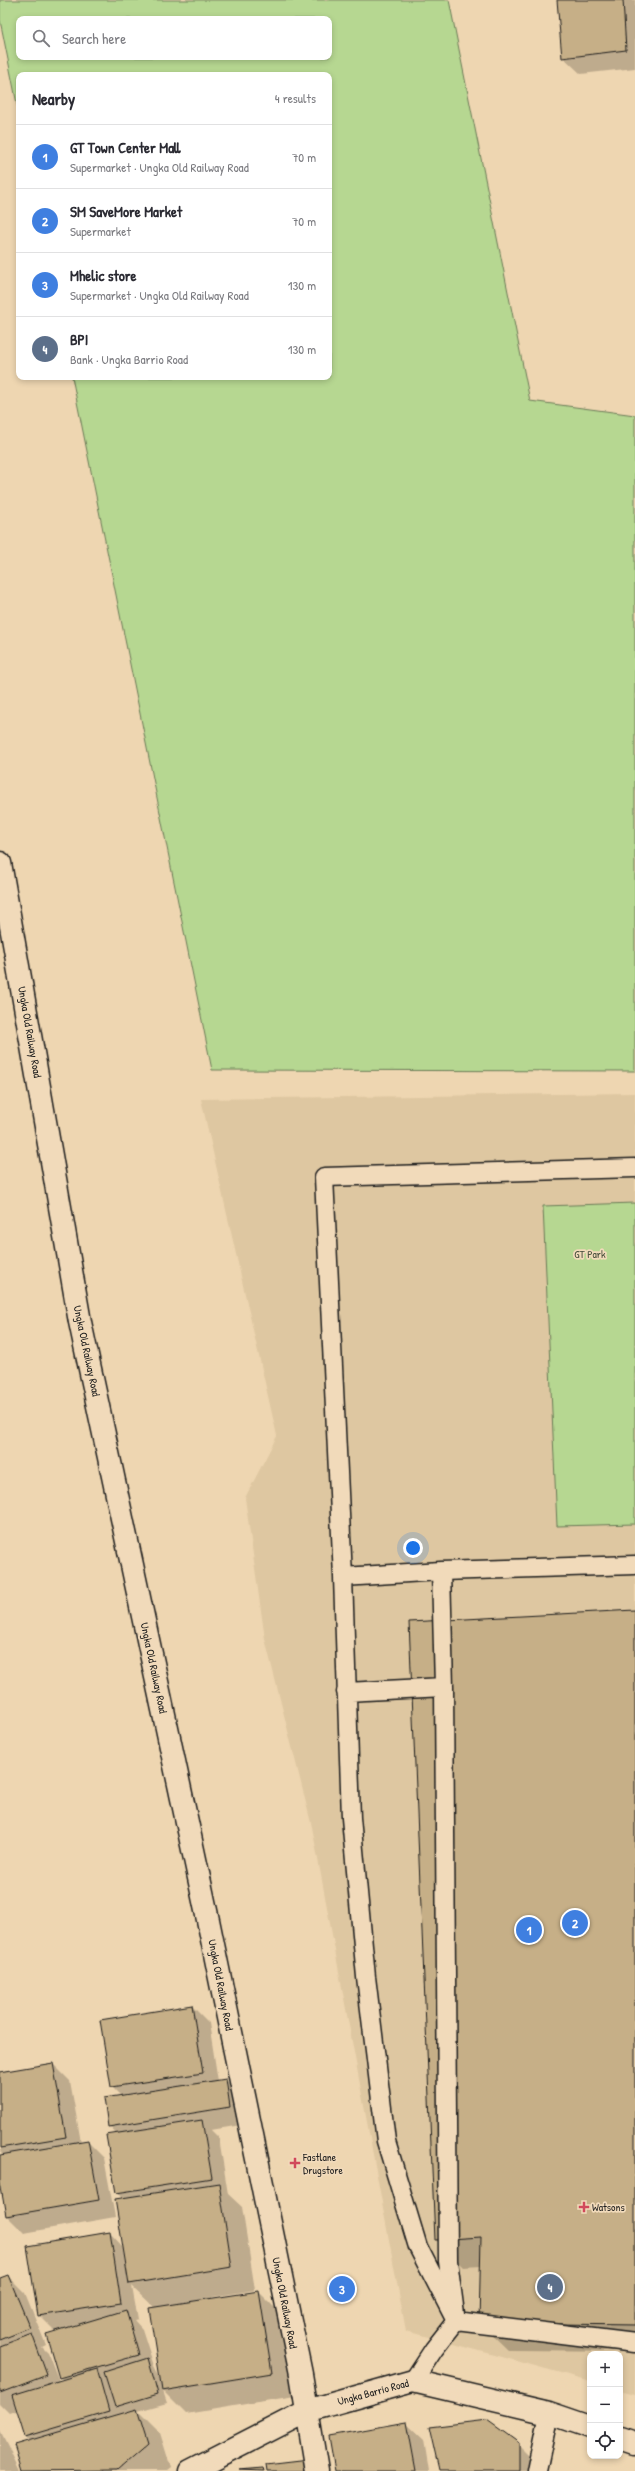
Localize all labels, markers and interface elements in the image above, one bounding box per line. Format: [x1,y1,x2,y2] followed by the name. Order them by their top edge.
[16,16,332,60] search box
[30,27,52,49] icon: search
[62,28,126,49] text: Search here
[32,87,75,110] text: Nearby
[275,89,316,107] text: 4 results
[70,137,181,158] text: GT Town Center Mall
[43,148,47,166] text: 1
[292,148,316,166] text: 70 m
[70,158,249,176] text: Supermarket · Ungka Old Railway Road
[70,201,182,222] text: SM SaveMore Market
[42,212,48,230] text: 2
[292,212,316,230] text: 70 m
[70,222,131,240] text: Supermarket
[70,265,137,286] text: Mhelic store
[42,276,48,294] text: 3
[288,276,316,294] text: 130 m
[70,286,249,304] text: Supermarket · Ungka Old Railway Road
[70,329,88,350] text: BPI
[43,340,47,358] text: 4
[288,340,316,358] text: 130 m
[70,350,188,368] text: Bank · Ungka Barrio Road
[15,985,45,1079] street label: Ungka Old Railway Road
[574,1247,606,1261] park label: GT Park
[71,1304,104,1398] street label: Ungka Old Railway Road
[403,1538,423,1558] your location
[138,1621,171,1715] street label: Ungka Old Railway Road
[562,1908,588,1938] pin: 2
[516,1915,542,1945] pin: 1
[205,1938,237,2032] street label: Ungka Old Railway Road
[302,2150,343,2177] place label: Fastlane Drugstore
[290,2158,300,2168] marker: Fastlane Drugstore
[592,2200,625,2214] place label: Watsons
[579,2202,589,2212] marker: Watsons
[269,2256,301,2350] street label: Ungka Old Railway Road
[537,2272,563,2302] pin: 4
[329,2274,355,2304] pin: 3
[587,2351,623,2459] map controls
[587,2351,623,2387] button: +
[336,2376,411,2408] street label: Ungka Barrio Road
[587,2387,623,2423] button: −
[587,2423,623,2459] button: locate

